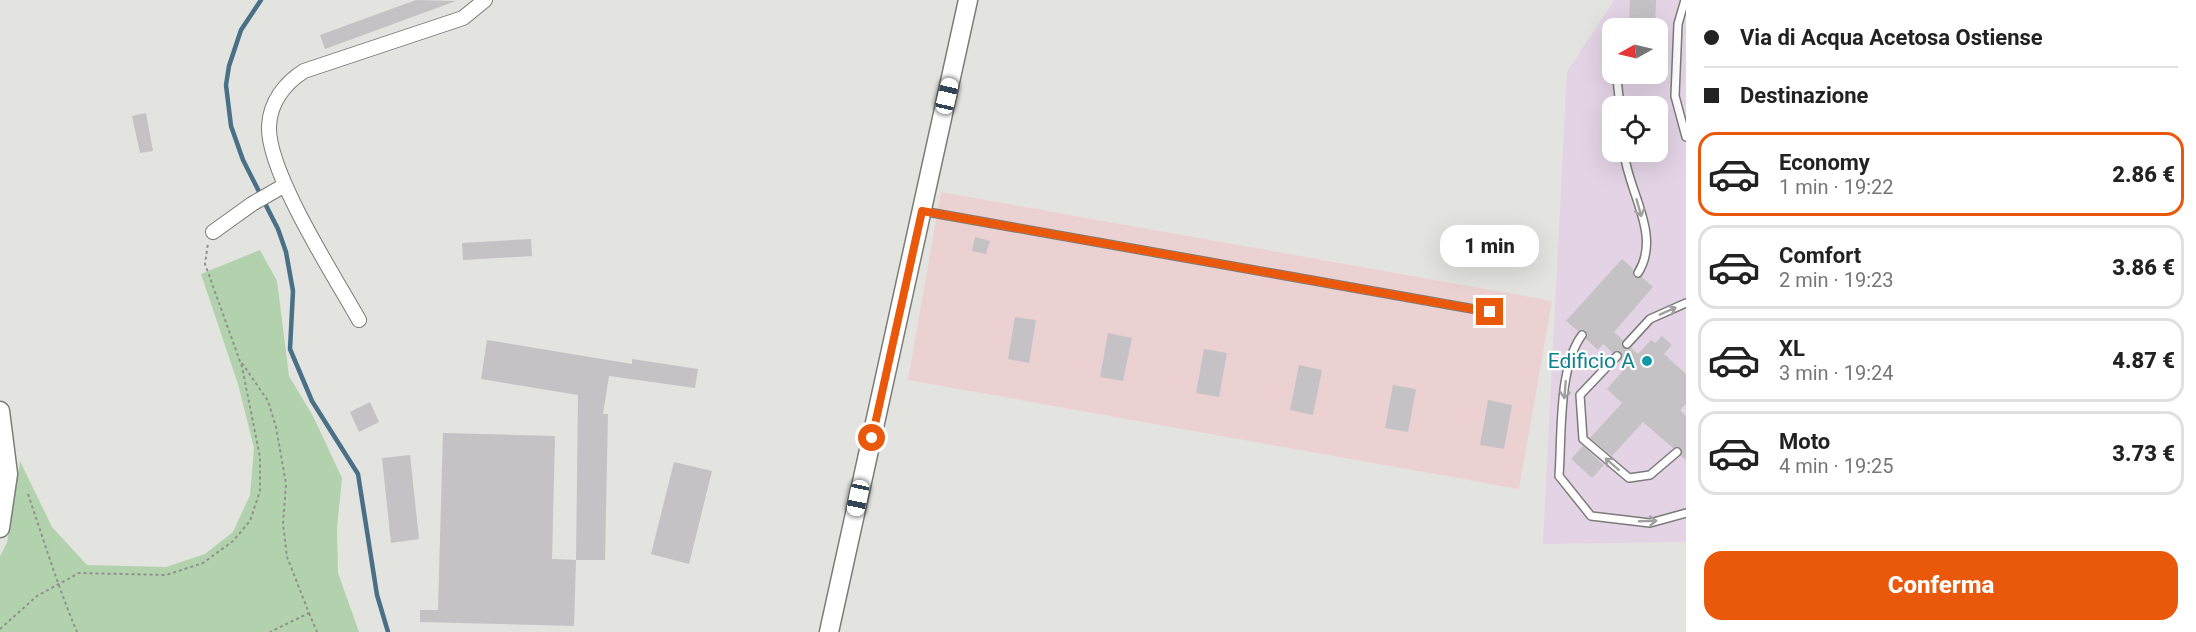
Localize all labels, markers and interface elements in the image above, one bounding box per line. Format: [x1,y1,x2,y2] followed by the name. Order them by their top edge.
[1602,18,1668,84] north arrow
[1602,18,1668,162] map controls
[1740,25,2043,50] text: Via di Acqua Acetosa Ostiense
[934,76,960,116] car
[1740,83,1869,108] text: Destinazione
[1602,96,1668,162] button: locate
[1707,147,1761,201] icon: car
[1779,150,1870,175] text: Economy
[2112,162,2175,187] text: 2.86 €
[1779,175,1894,199] text: 1 min · 19:22
[1634,198,1645,217] one-way arrow
[1440,225,1540,267] callout: 1 min
[1464,234,1515,258] text: 1 min
[1707,240,1761,294] icon: car
[1779,243,1861,268] text: Comfort
[2112,255,2175,280] text: 3.86 €
[1779,268,1894,292] text: 2 min · 19:23
[1476,298,1503,325] route end
[1658,305,1677,316] one-way arrow
[1707,333,1761,387] icon: car
[1779,336,1805,361] text: XL
[2112,348,2175,373] text: 4.87 €
[1548,349,1635,373] place label: Edificio A
[1640,354,1654,368] marker: Edificio A
[1779,361,1894,385] text: 3 min · 19:24
[1560,380,1571,399] one-way arrow
[858,424,885,451] route start
[1707,426,1761,480] icon: car
[1779,429,1830,454] text: Moto
[2112,441,2175,466] text: 3.73 €
[1779,454,1894,478] text: 4 min · 19:25
[1605,457,1620,471] one-way arrow
[845,479,871,517] car
[1638,515,1658,527] one-way arrow
[1704,551,2178,620] button: Conferma

